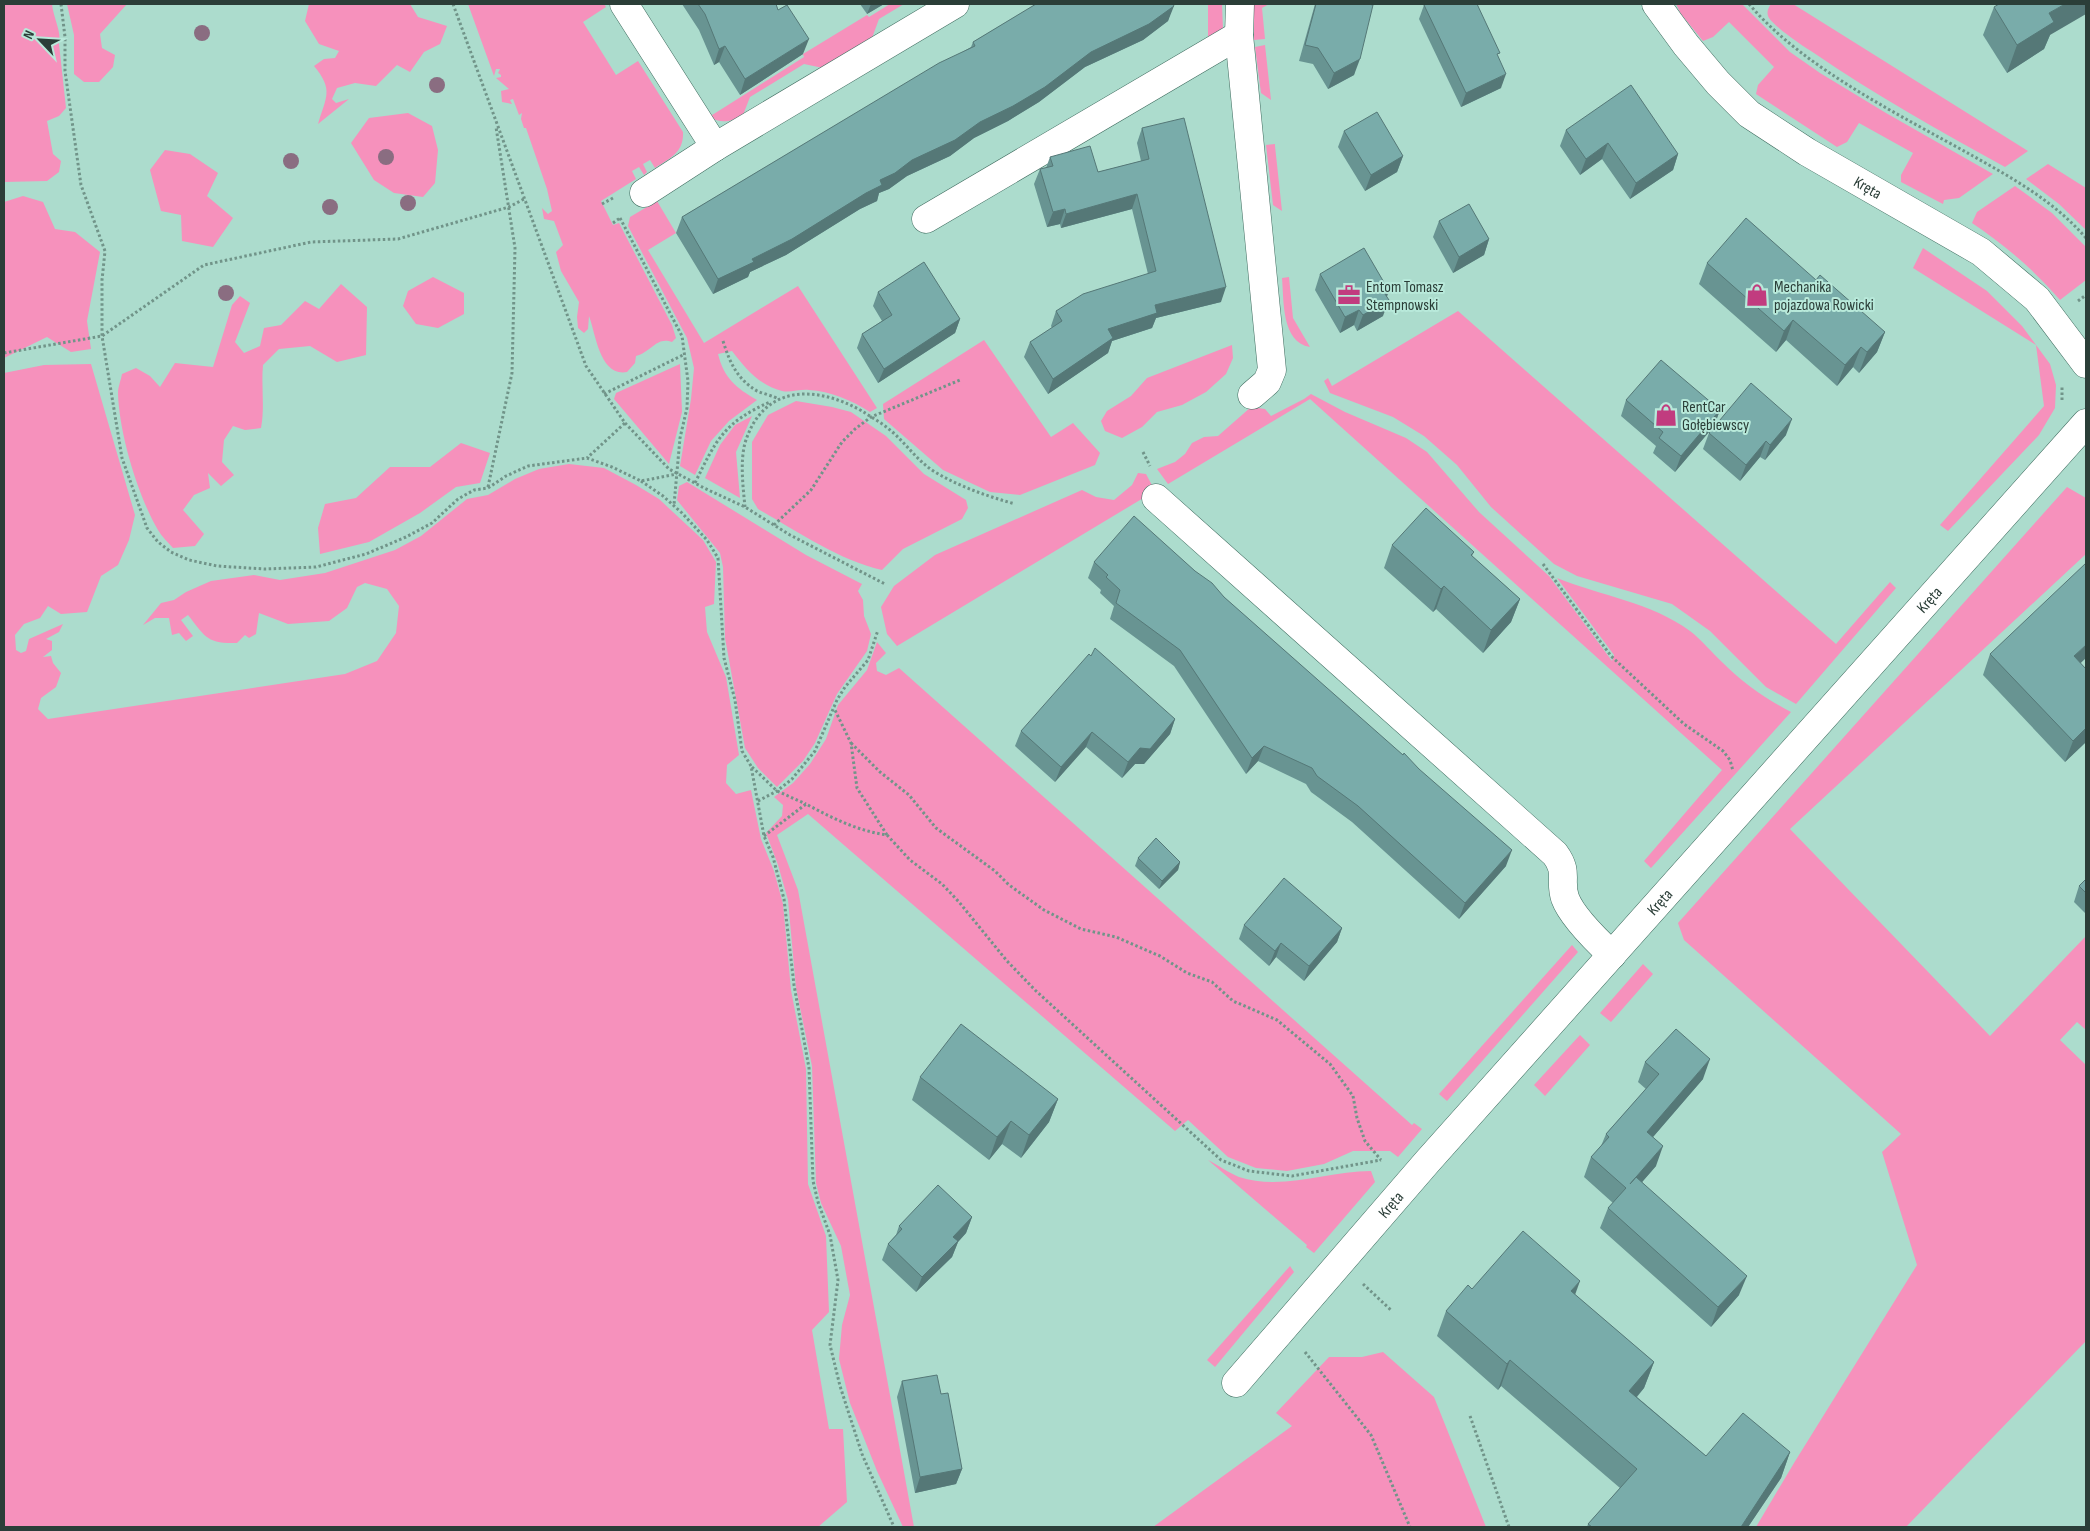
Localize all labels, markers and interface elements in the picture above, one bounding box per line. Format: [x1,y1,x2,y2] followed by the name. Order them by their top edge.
[15,15,65,65] north arrow
[19,28,38,42] text: N
[1850,173,1884,204] street label: Kręta
[1366,278,1444,315] place label: Entom Tomasz Stempnowski
[1774,278,1874,315] place label: Mechanika pojazdowa Rowicki
[1336,282,1362,308] office icon: Entom Tomasz Stempnowski
[1744,282,1770,308] shop icon: Mechanika pojazdowa Rowicki
[1682,398,1749,435] place label: RentCar Gołębiewscy
[1653,402,1679,428] shop icon: RentCar Gołębiewscy
[1913,583,1947,617] street label: Kręta
[1644,885,1677,920] street label: Kręta
[1375,1188,1408,1223] street label: Kręta

